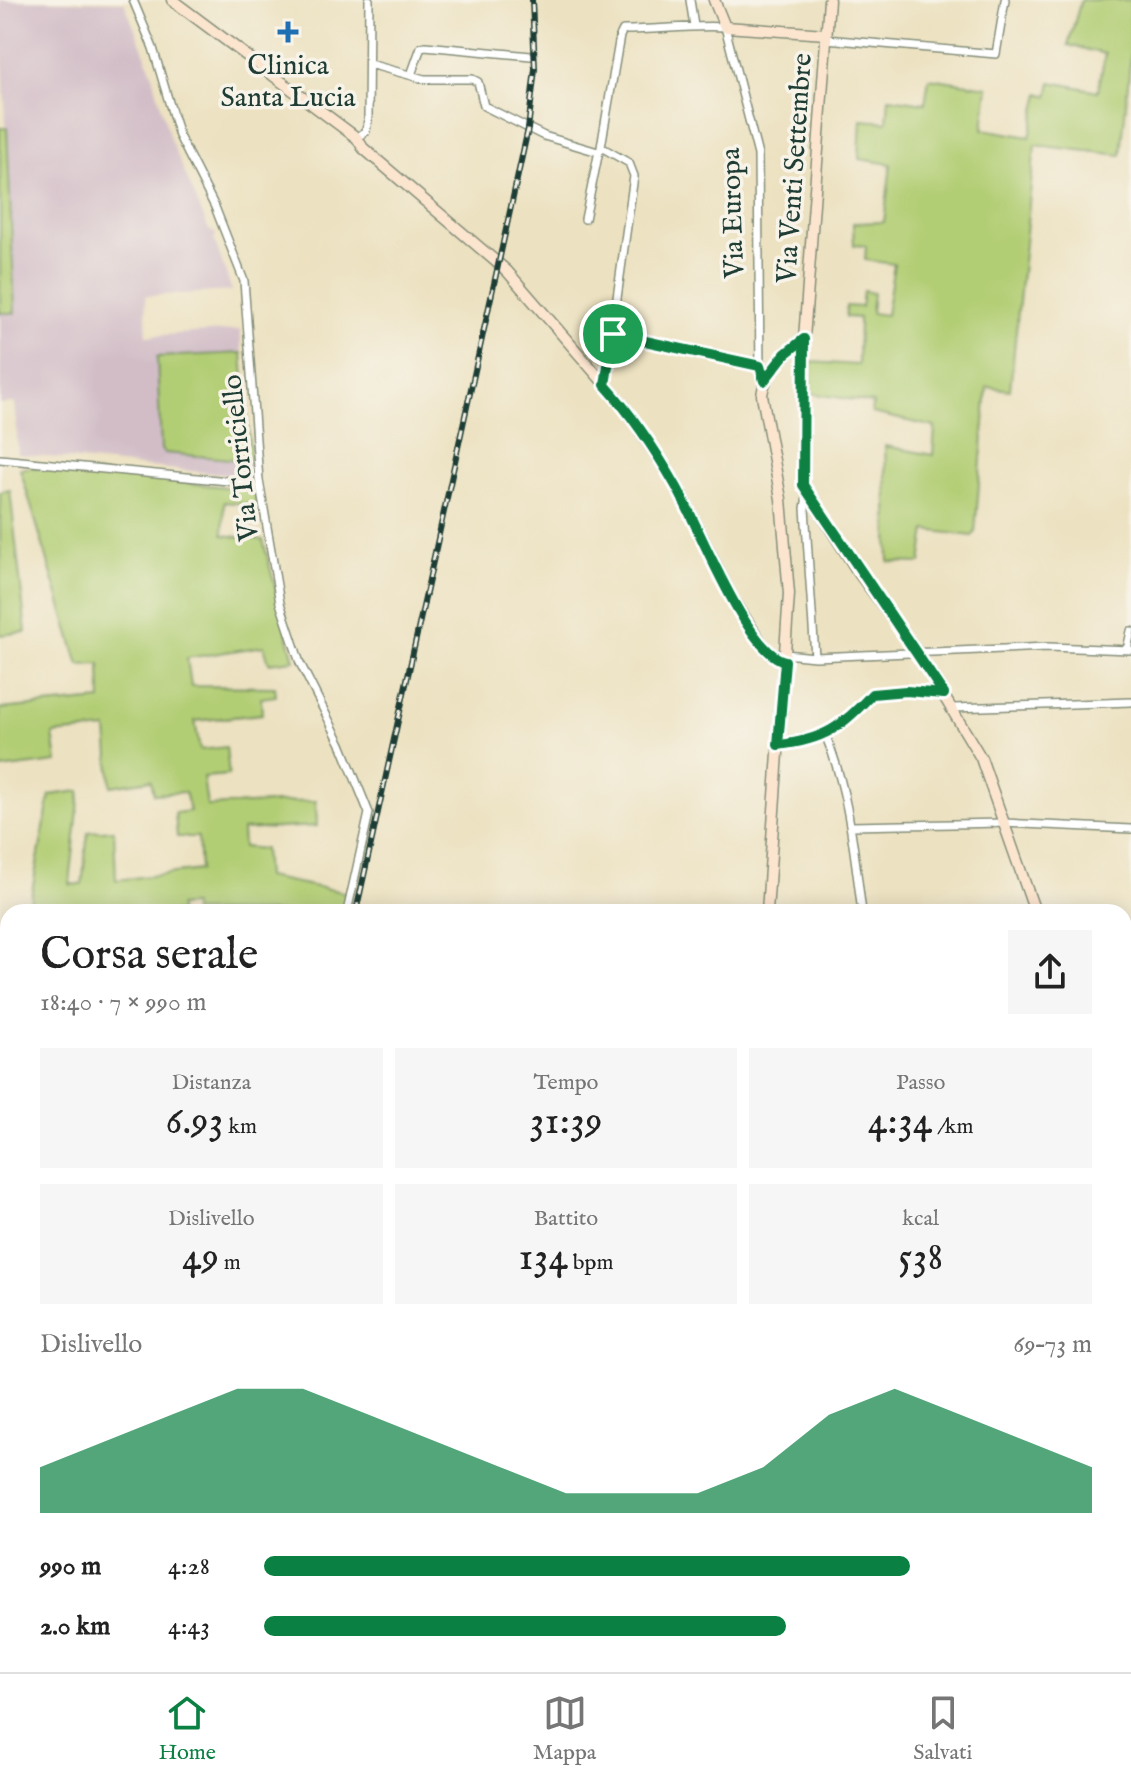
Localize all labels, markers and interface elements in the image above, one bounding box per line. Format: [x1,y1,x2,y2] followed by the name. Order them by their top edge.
[277,21,299,43] marker: Clinica Santa Lucia
[220,49,356,116] place label: Clinica Santa Lucia
[770,52,821,285] street label: Via Venti Settembre
[714,146,753,280] street label: Via Europa
[579,300,647,368] pin
[591,312,635,356] icon: arrive
[215,373,268,544] street label: Via Torriciello
[40,928,258,984] text: Corsa serale
[1008,930,1092,1014] button: share
[40,986,206,1019] text: 18:40 · 7 × 990 m
[171,1069,251,1097] text: Distanza
[533,1069,598,1097] text: Tempo
[896,1069,945,1097] text: Passo
[166,1097,223,1148] text: 6.93
[530,1097,602,1148] text: 31:39
[868,1097,932,1148] text: 4:34
[223,1113,257,1141] text: km
[932,1113,974,1141] text: /km
[168,1205,255,1233] text: Dislivello
[534,1205,598,1233] text: Battito
[902,1205,939,1233] text: kcal
[182,1233,219,1284] text: 49
[519,1233,568,1284] text: 134
[898,1233,943,1284] text: 538
[219,1249,241,1277] text: m
[568,1249,613,1277] text: bpm
[40,1328,142,1361] text: Dislivello
[1013,1328,1092,1361] text: 69–73 m
[40,1550,101,1583] text: 990 m
[168,1550,210,1583] text: 4:28
[40,1610,110,1643] text: 2.0 km
[168,1610,210,1643] text: 4:43
[158,1691,216,1767] tab: Home
[533,1691,596,1767] tab: Mappa
[913,1691,973,1767] tab: Salvati

